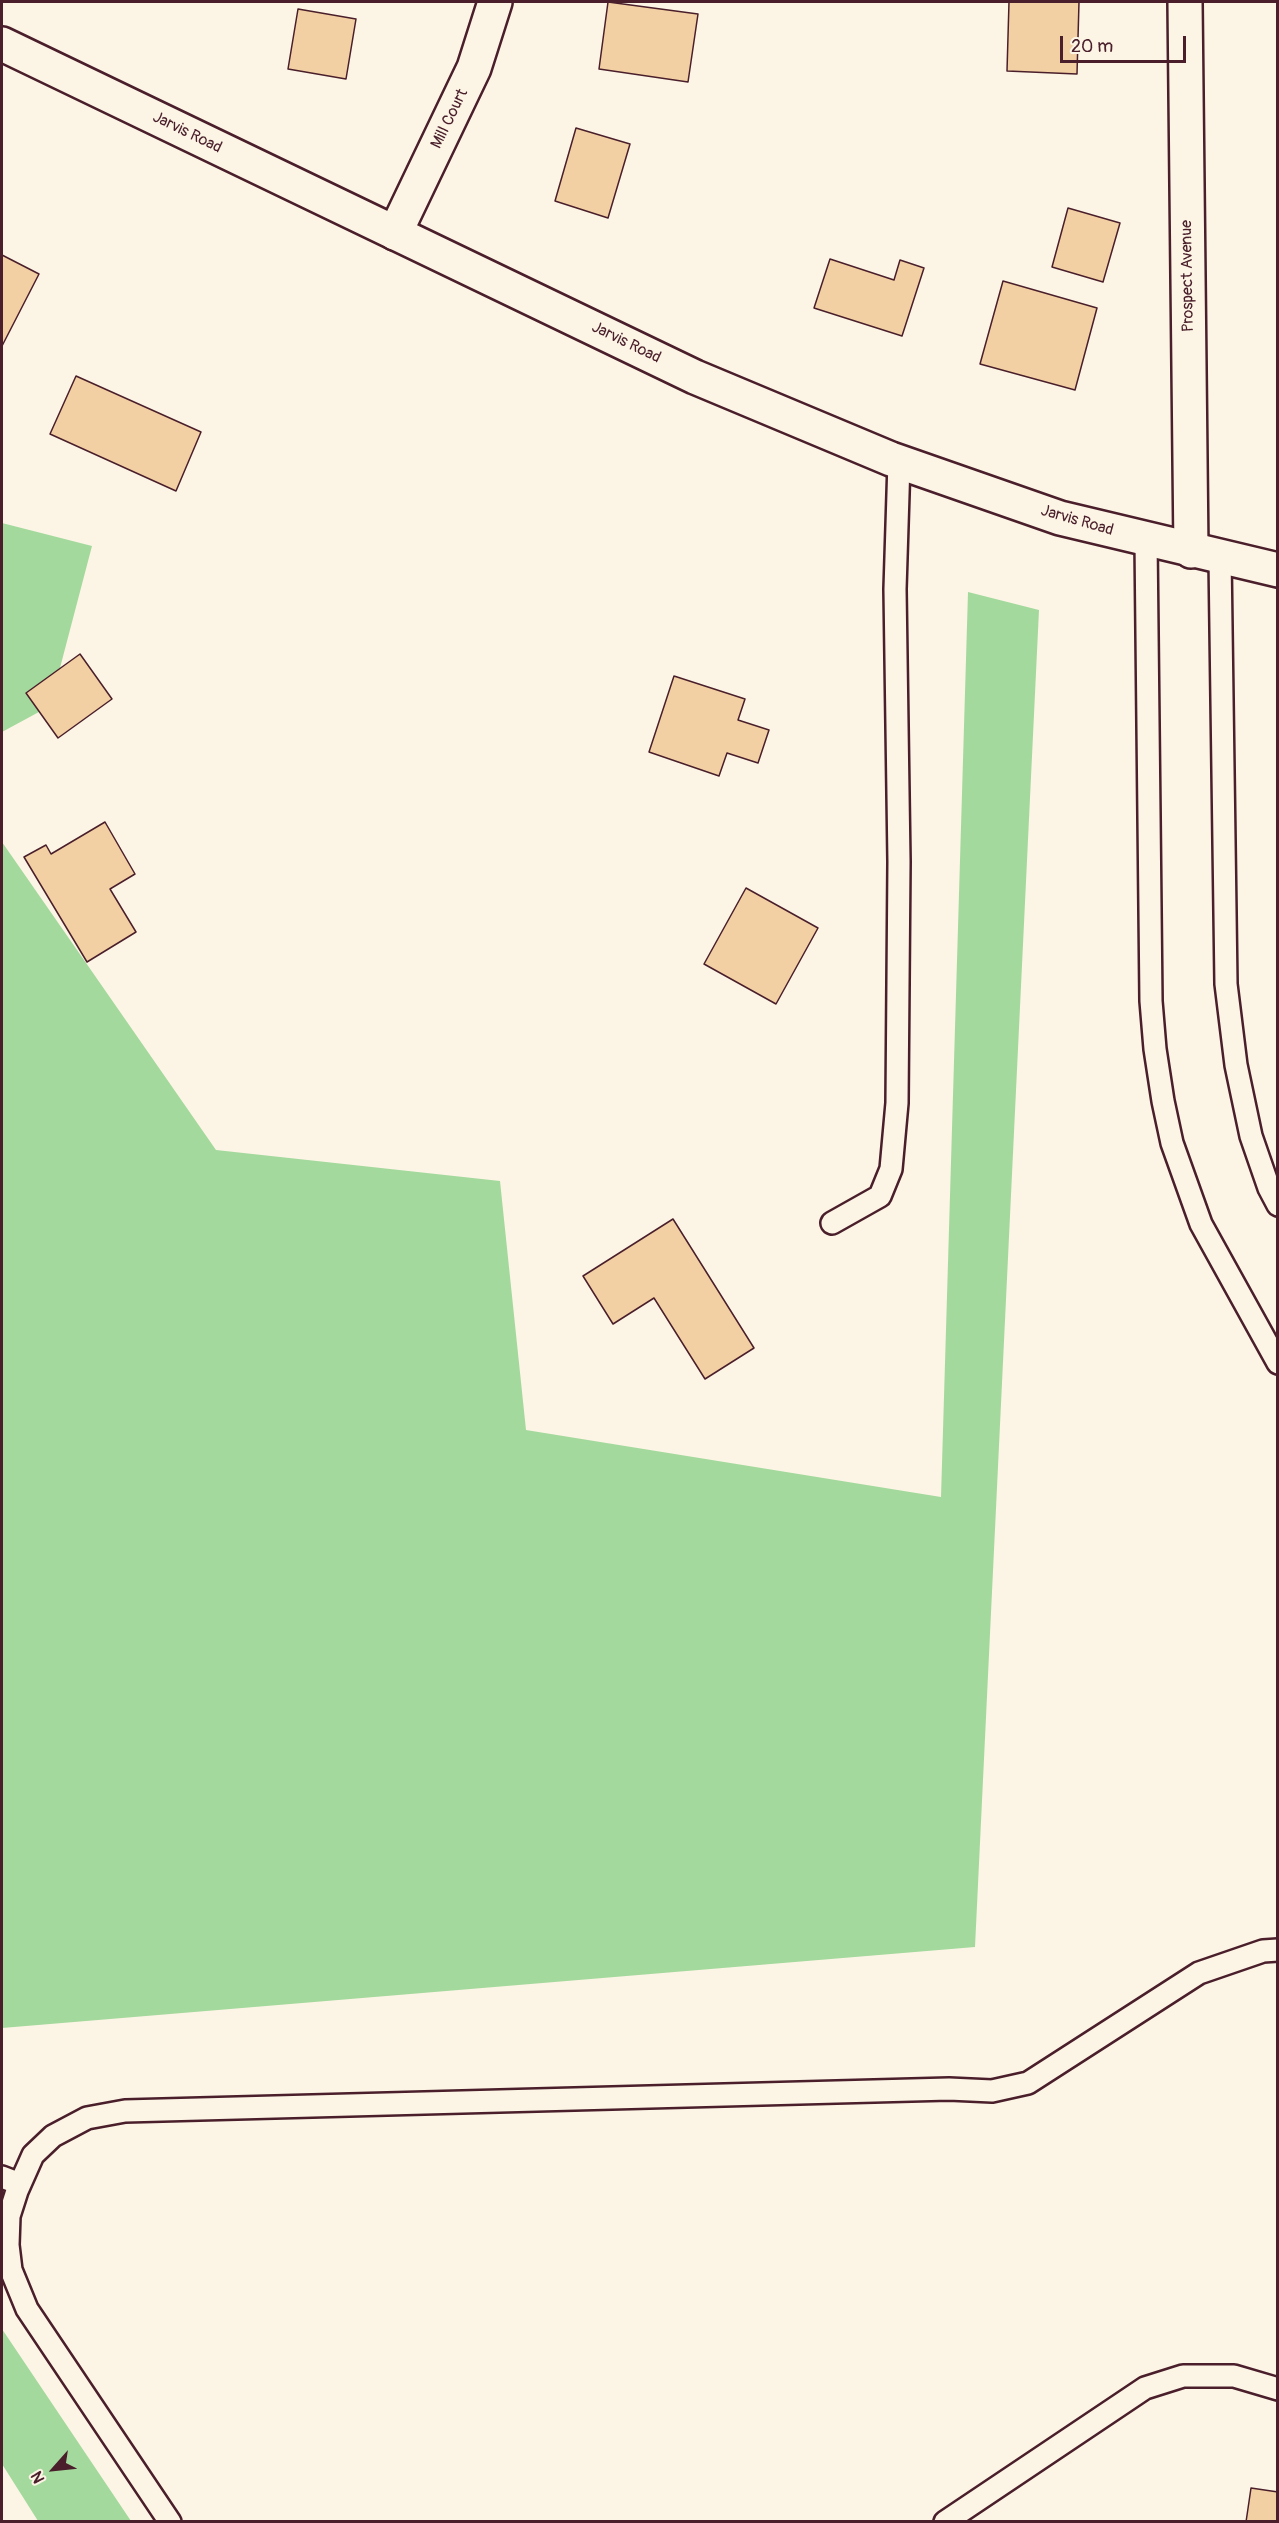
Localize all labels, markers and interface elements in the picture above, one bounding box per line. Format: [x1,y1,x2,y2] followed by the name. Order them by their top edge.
[1063,24,1189,62] scale bar
[1071,35,1113,58] text: 20 m
[427,86,473,152] street label: Mill Court
[149,108,225,158] street label: Jarvis Road
[1177,220,1199,332] street label: Prospect Avenue
[588,318,664,368] street label: Jarvis Road
[1038,501,1116,541] street label: Jarvis Road
[24,2439,84,2499] north arrow
[27,2468,49,2487] text: N

